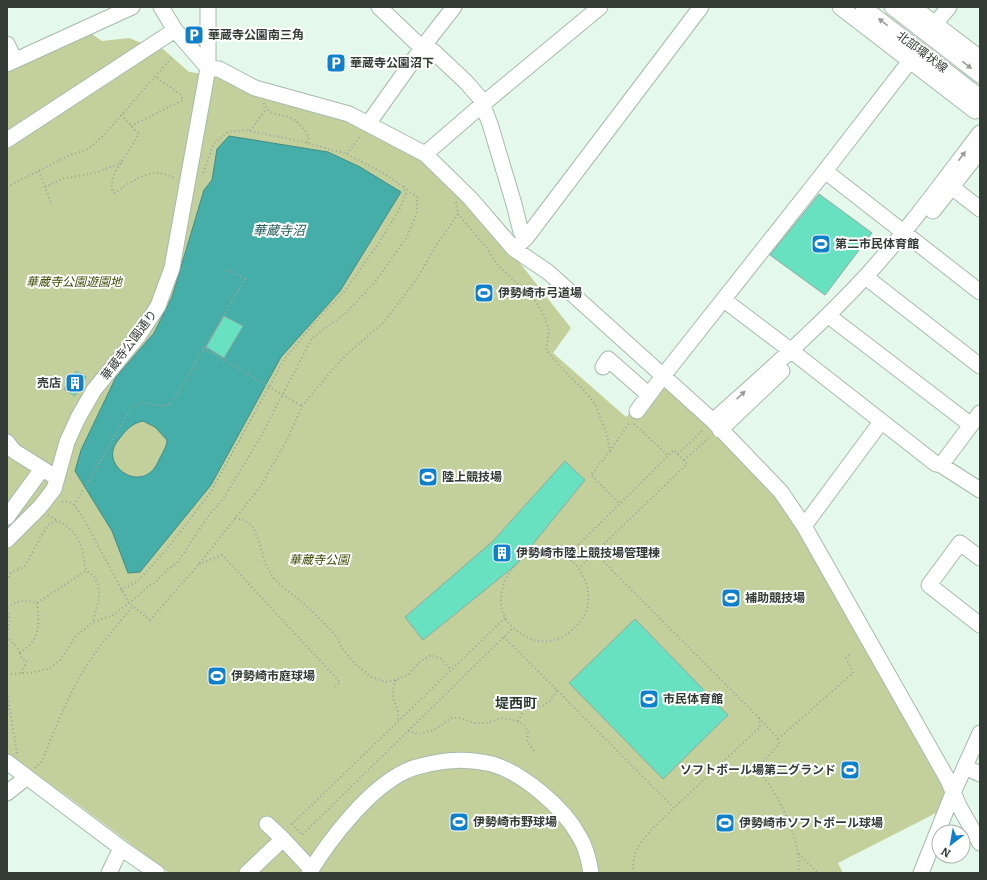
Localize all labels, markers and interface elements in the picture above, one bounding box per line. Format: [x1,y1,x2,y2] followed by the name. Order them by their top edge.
[877,18,888,26] one-way arrow
[183,24,205,46] parking icon: 華蔵寺公園南三角
[208,28,304,42] place label: 華蔵寺公園南三角
[894,28,950,76] street label: 北部環状線
[325,52,347,74] parking icon: 華蔵寺公園沼下
[350,56,434,70] place label: 華蔵寺公園沼下
[962,61,973,70] one-way arrow
[958,151,966,162] one-way arrow
[253,223,307,238] water label: 華蔵寺沼
[810,233,832,255] sports icon: 第二市民体育館
[835,237,919,251] place label: 第二市民体育館
[26,275,124,289] park label: 華蔵寺公園遊園地
[473,282,495,304] sports icon: 伊勢崎市弓道場
[498,286,582,300] place label: 伊勢崎市弓道場
[98,307,160,383] street label: 華蔵寺公園通り
[64,372,86,394] building icon: 売店
[37,376,61,390] place label: 売店
[736,390,746,400] one-way arrow
[417,466,439,488] sports icon: 陸上競技場
[442,470,502,484] place label: 陸上競技場
[491,542,513,564] building icon: 伊勢崎市陸上競技場管理棟
[516,546,660,560] place label: 伊勢崎市陸上競技場管理棟
[289,553,351,567] park label: 華蔵寺公園
[720,587,742,609] sports icon: 補助競技場
[745,591,805,605] place label: 補助競技場
[206,665,228,687] sports icon: 伊勢崎市庭球場
[231,669,315,683] place label: 伊勢崎市庭球場
[638,688,660,710] sports icon: 市民体育館
[663,692,723,706] place label: 市民体育館
[495,695,537,712] district label: 堤西町
[839,759,861,781] sports icon: ソフトボール場第二グランド
[680,763,836,777] place label: ソフトボール場第二グランド
[448,811,470,833] sports icon: 伊勢崎市野球場
[714,812,736,834] sports icon: 伊勢崎市ソフトボール球場
[473,815,557,829] place label: 伊勢崎市野球場
[739,816,883,830] place label: 伊勢崎市ソフトボール球場
[931,824,971,864] north arrow
[939,844,953,860] text: N

